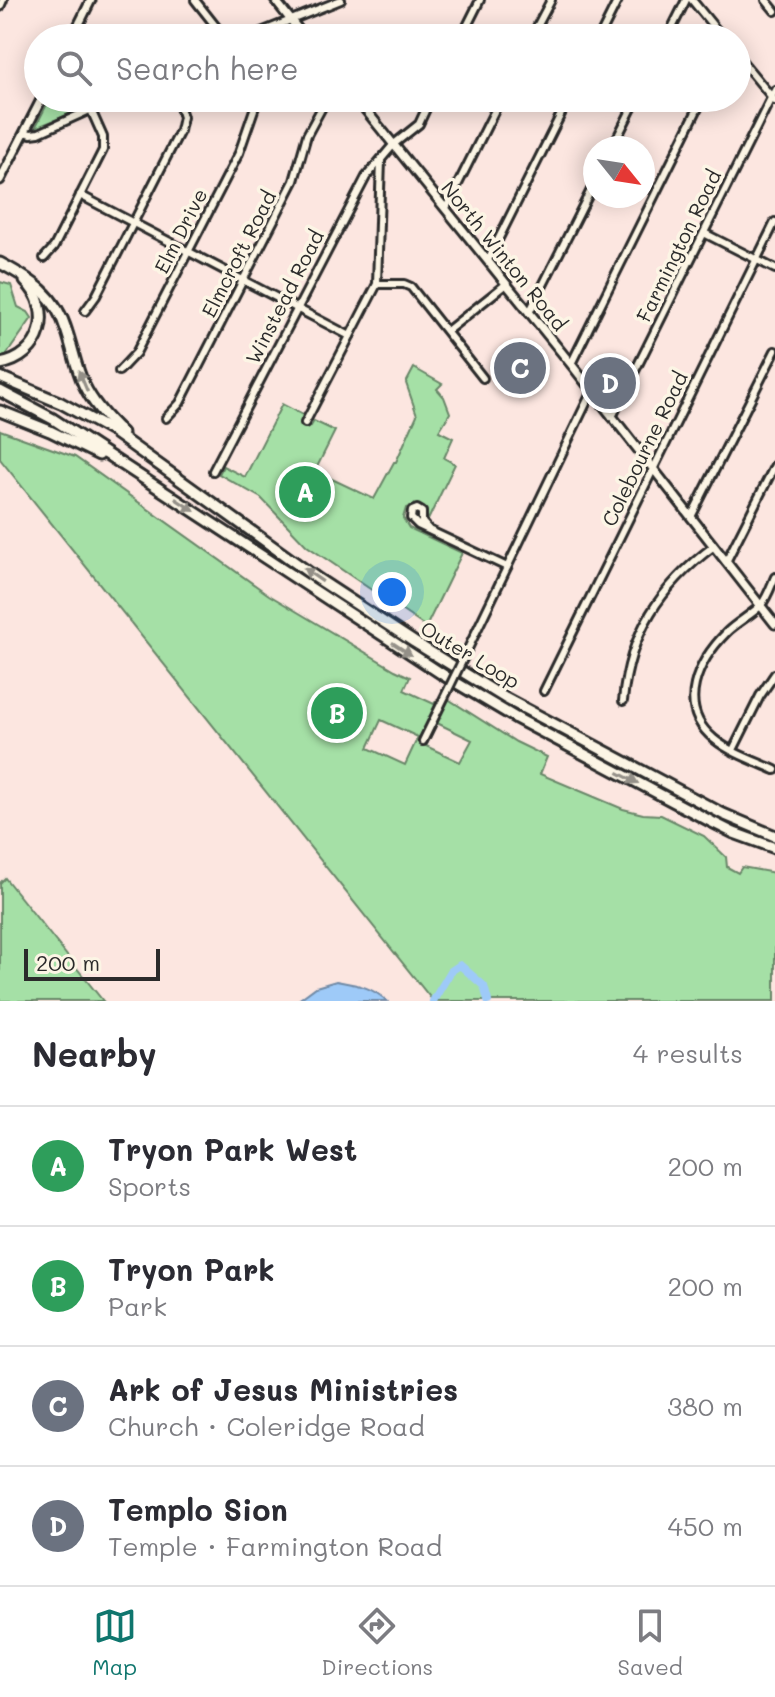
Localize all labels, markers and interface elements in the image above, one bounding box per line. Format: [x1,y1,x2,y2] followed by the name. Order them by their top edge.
[24,24,751,112] search box
[52,46,96,90] icon: search
[116,48,299,88] text: Search here
[583,136,655,208] north arrow
[630,165,726,326] street label: Farmington Road
[436,175,573,336] street label: North Winton Road
[148,184,213,277] street label: Elm Drive
[195,186,281,321] street label: Elmcroft Road
[239,225,329,368] street label: Winstead Road
[494,338,546,398] pin: C
[584,353,636,413] pin: D
[595,367,693,530] street label: Colebourne Road
[76,369,89,393] one-way arrow
[279,462,331,522] pin: A
[174,498,196,512] one-way arrow
[302,568,323,583] one-way arrow
[372,572,412,612] your location
[416,614,525,694] street label: Outer Loop
[391,641,413,656] one-way arrow
[311,683,363,743] pin: B
[616,771,639,784] one-way arrow
[24,945,160,981] scale bar
[36,948,100,977] text: 200 m
[32,1031,157,1076] text: Nearby
[633,1036,743,1070] text: 4 results
[108,1129,357,1169] text: Tryon Park West
[49,1149,67,1183] text: A
[667,1149,743,1183] text: 200 m
[108,1169,191,1203] text: Sports
[108,1249,275,1289] text: Tryon Park
[49,1269,67,1303] text: B
[667,1269,743,1303] text: 200 m
[108,1289,167,1323] text: Park
[108,1369,458,1409] text: Ark of Jesus Ministries
[48,1389,68,1423] text: C
[667,1389,743,1423] text: 380 m
[108,1409,425,1443] text: Church · Coleridge Road
[108,1489,288,1529] text: Templo Sion
[49,1509,67,1543] text: D
[667,1509,743,1543] text: 450 m
[108,1529,442,1563] text: Temple · Farmington Road
[92,1604,137,1681] tab: Map
[321,1604,433,1681] tab: Directions
[618,1604,683,1681] tab: Saved

